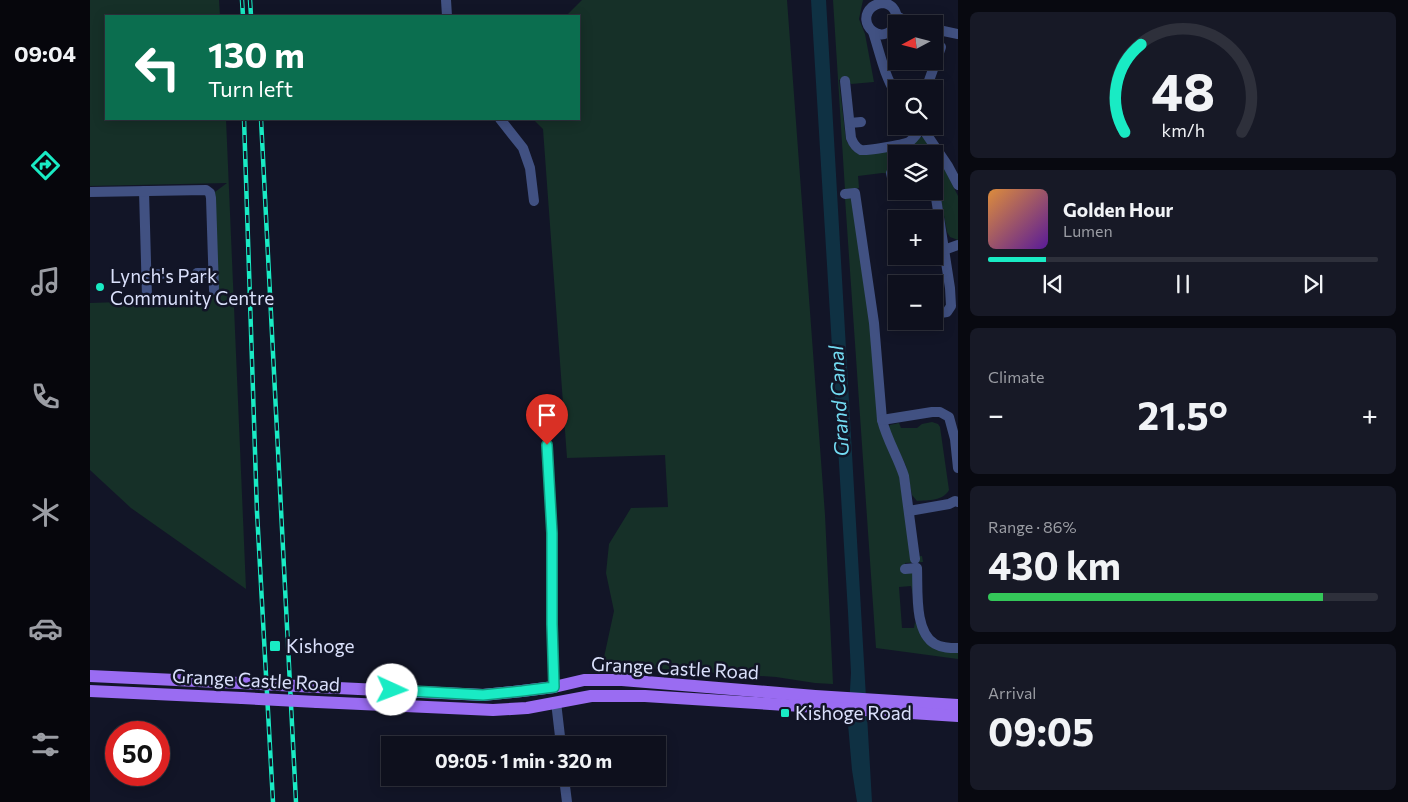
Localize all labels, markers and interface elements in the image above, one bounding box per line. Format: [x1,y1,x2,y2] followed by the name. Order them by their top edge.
[888,15,942,70] north arrow
[888,15,943,330] map controls
[208,32,305,75] text: 130 m
[125,35,190,100] icon: left
[14,40,76,67] text: 09:04
[1151,58,1215,122] text: 48
[208,75,293,102] text: Turn left
[888,80,943,135] button: search
[1161,119,1205,141] text: km/h
[888,145,943,200] button: layers
[28,148,63,183] icon: directions
[1063,198,1173,221] text: Golden Hour
[888,210,943,265] button: +
[1063,221,1113,240] text: Lumen
[28,264,63,299] icon: music
[110,264,274,309] place label: Lynch's Park Community Centre
[1039,270,1067,298] icon: previous
[1169,270,1197,298] icon: pause
[1299,270,1327,298] icon: next
[888,275,943,330] button: −
[94,281,106,293] marker: Lynch's Park Community Centre
[823,344,853,457] water label: Grand Canal
[988,367,1044,386] text: Climate
[28,379,63,414] icon: phone
[1138,391,1228,438] text: 21.5°
[526,394,568,445] pin
[988,397,1004,431] text: −
[1362,397,1378,431] text: +
[533,401,561,429] icon: arrive
[28,495,63,530] icon: climate
[988,517,1077,536] text: Range · 86%
[988,541,1121,588] text: 430 km
[28,611,63,646] icon: car
[286,634,355,657] place label: Kishoge
[268,639,282,653] marker: Kishoge
[590,652,760,683] street label: Grange Castle Road
[365,663,417,715] position arrow
[171,664,341,695] street label: Grange Castle Road
[988,683,1036,702] text: Arrival
[795,701,912,724] place label: Kishoge Road
[779,707,791,719] marker: Kishoge Road
[988,707,1094,754] text: 09:05
[105,721,170,786] speed limit sign: 50
[28,727,63,762] icon: filters
[435,749,612,772] text: 09:05 · 1 min · 320 m

